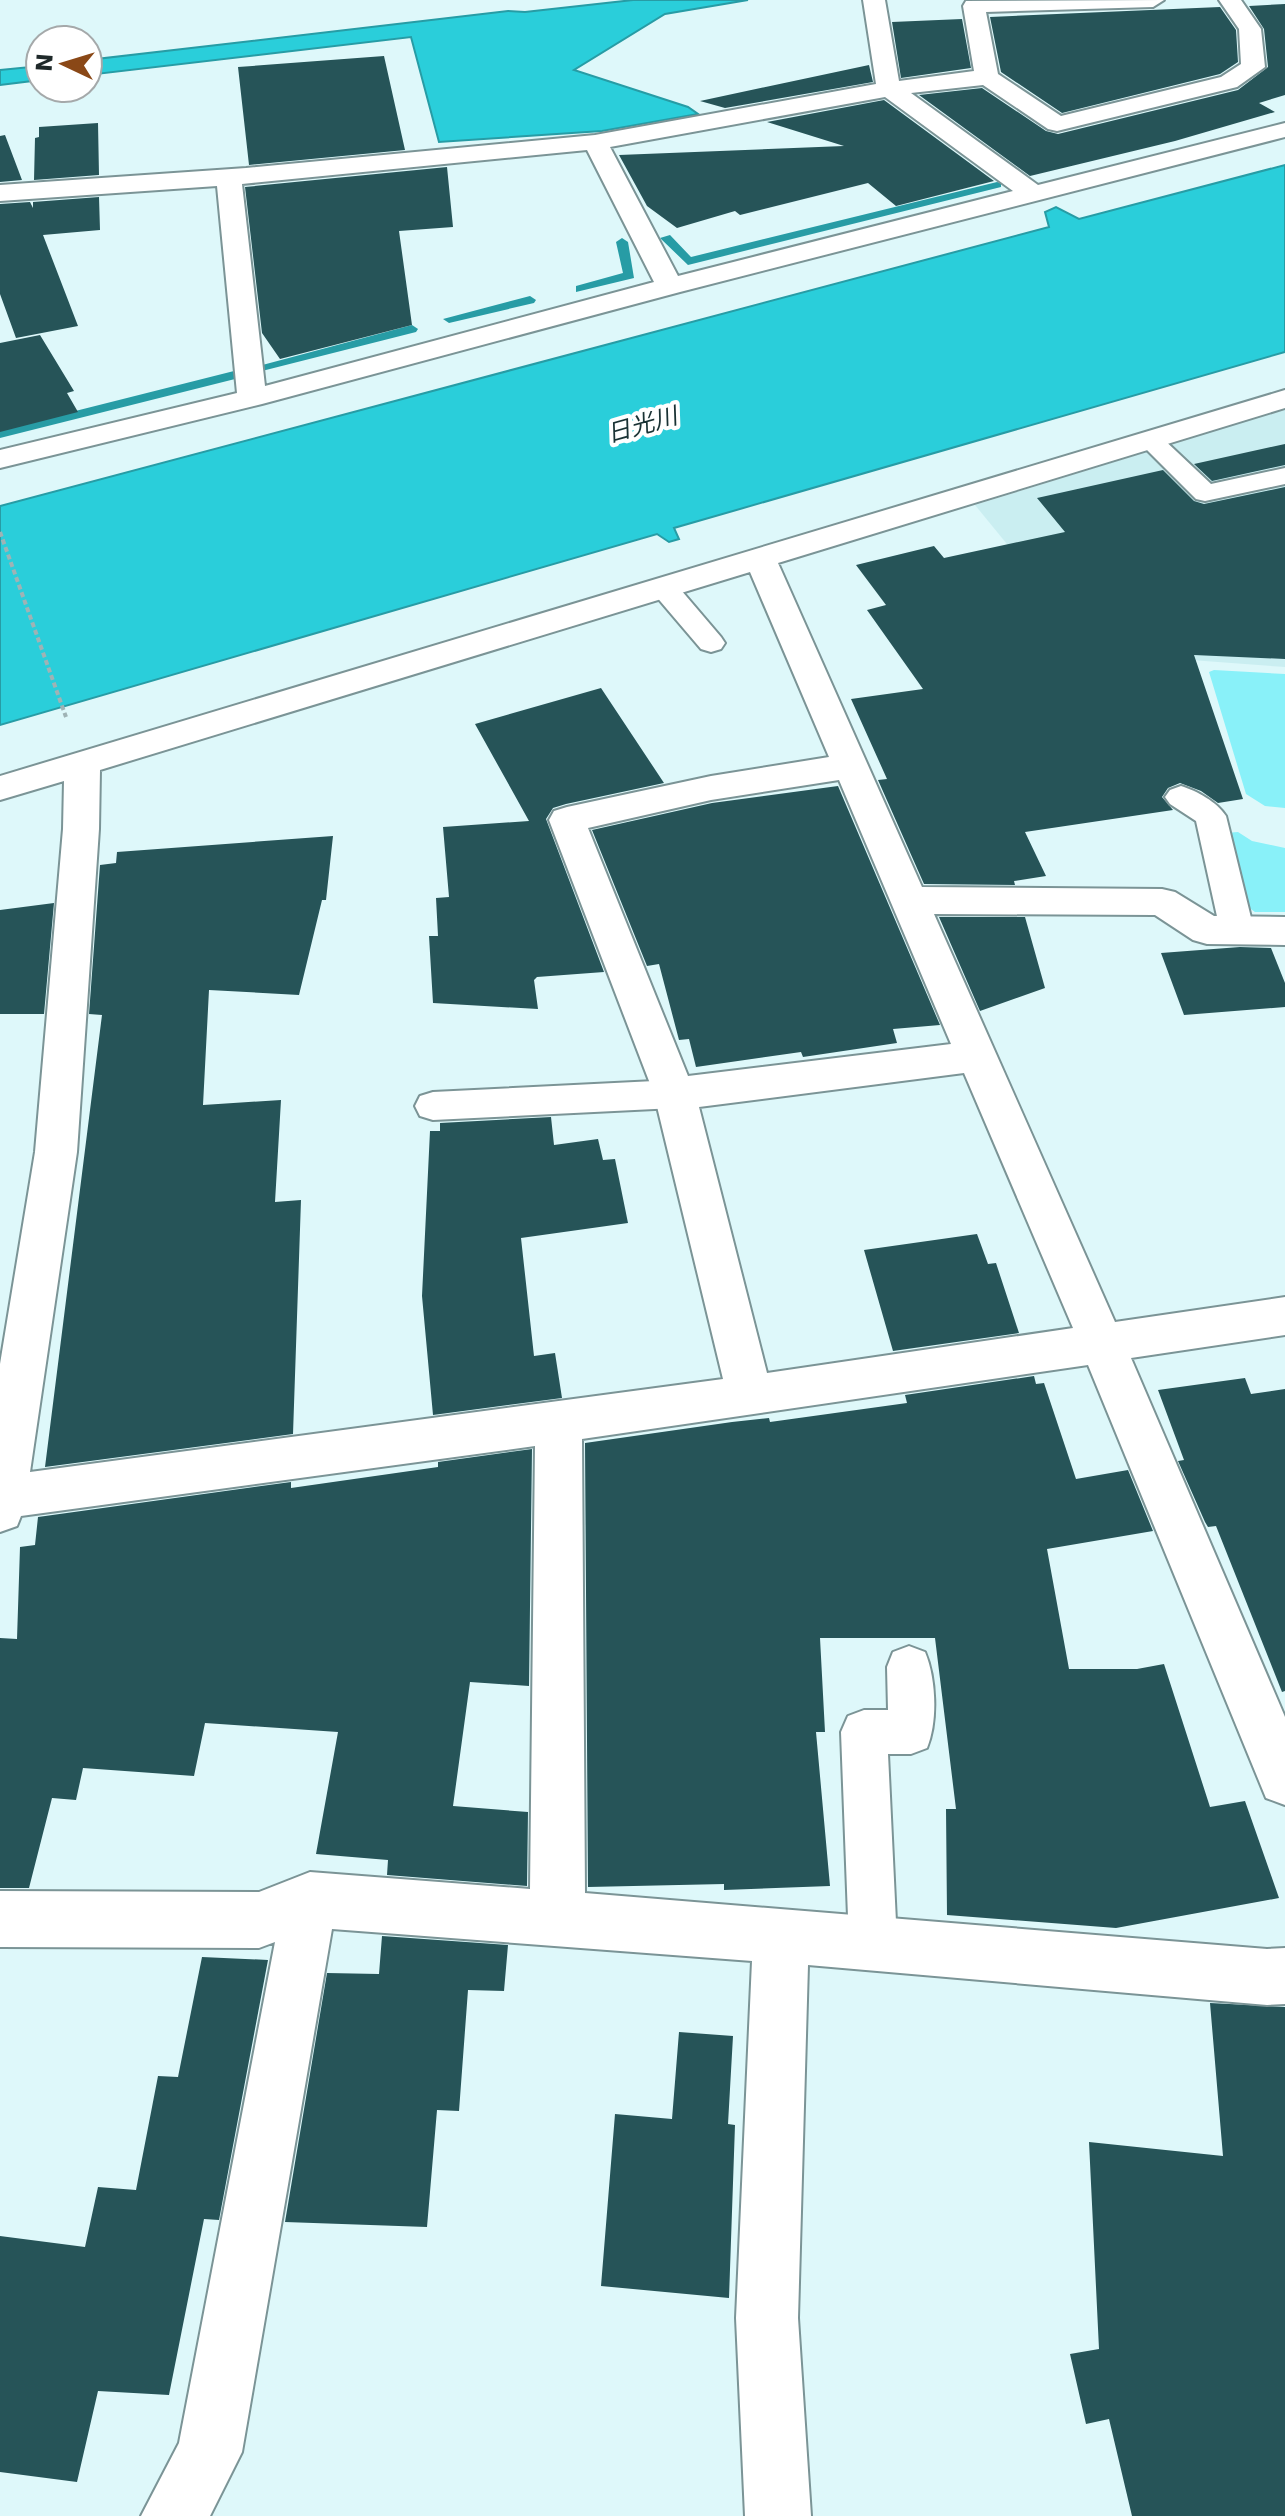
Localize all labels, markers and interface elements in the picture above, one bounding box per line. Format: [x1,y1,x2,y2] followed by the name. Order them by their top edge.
[24,24,104,104] north arrow
[31,53,58,73] text: N
[604,401,683,448] water label: 日光川

